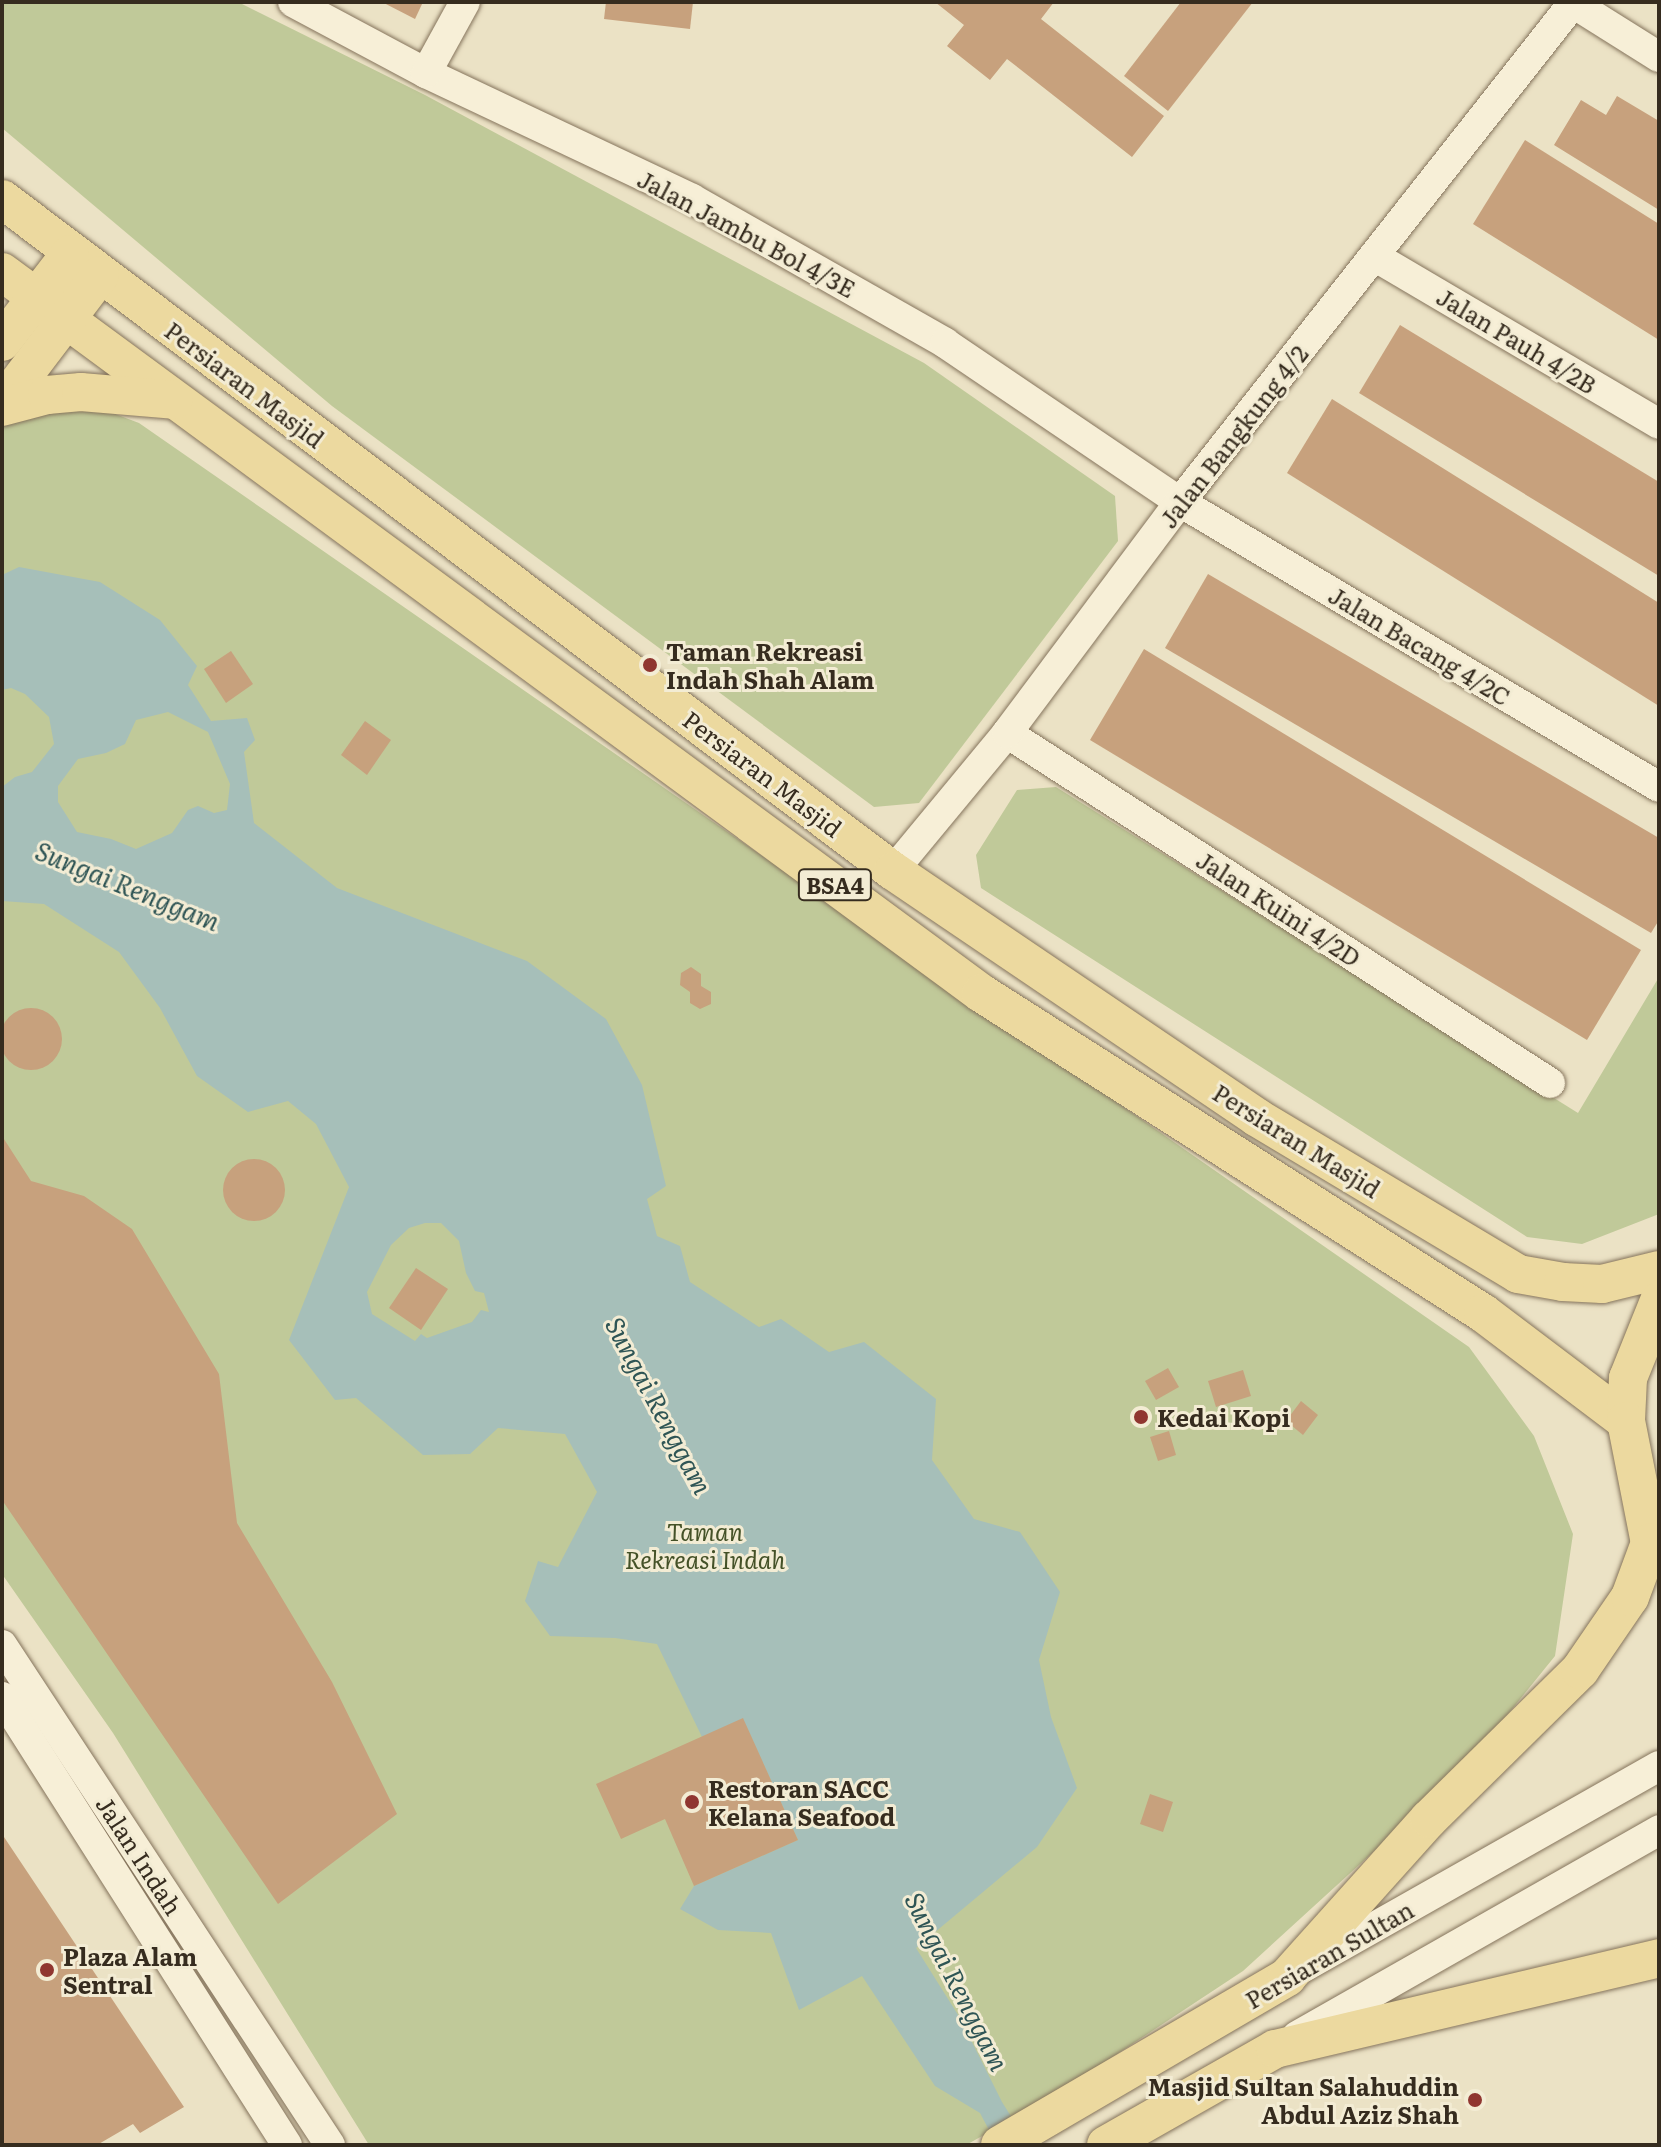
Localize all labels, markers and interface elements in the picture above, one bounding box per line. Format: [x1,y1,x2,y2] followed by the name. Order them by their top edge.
[633,163,861,303] street label: Jalan Jambu Bol 4/3E
[1432,281,1602,399] street label: Jalan Pauh 4/2B
[160,315,330,453] street label: Persiaran Masjid
[1153,339,1313,533] street label: Jalan Bangkung 4/2
[1324,579,1516,711] street label: Jalan Bacang 4/2C
[666,637,874,693] place label: Taman Rekreasi Indah Shah Alam
[641,656,659,674] marker: Taman Rekreasi Indah Shah Alam
[678,704,848,842] street label: Persiaran Masjid
[31,834,225,936] water label: Sungai Renggam
[1192,844,1366,972] street label: Jalan Kuini 4/2D
[797,867,873,903] road number: BSA4
[1208,1077,1386,1203] street label: Persiaran Masjid
[600,1311,720,1499] water label: Sungai Renggam
[1157,1403,1290,1431] place label: Kedai Kopi
[1132,1408,1150,1426] marker: Kedai Kopi
[625,1517,785,1573] park label: Taman Rekreasi Indah
[708,1774,895,1830] place label: Restoran SACC Kelana Seafood
[91,1790,189,1920] street label: Jalan Indah
[683,1793,701,1811] marker: Restoran SACC Kelana Seafood
[900,1887,1016,2075] water label: Sungai Renggam
[1240,1894,1418,2014] street label: Persiaran Sultan
[63,1942,197,1998] place label: Plaza Alam Sentral
[38,1961,56,1979] marker: Plaza Alam Sentral
[1148,2072,1459,2128] place label: Masjid Sultan Salahuddin Abdul Aziz Shah
[1466,2091,1484,2109] marker: Masjid Sultan Salahuddin Abdul Aziz Shah

